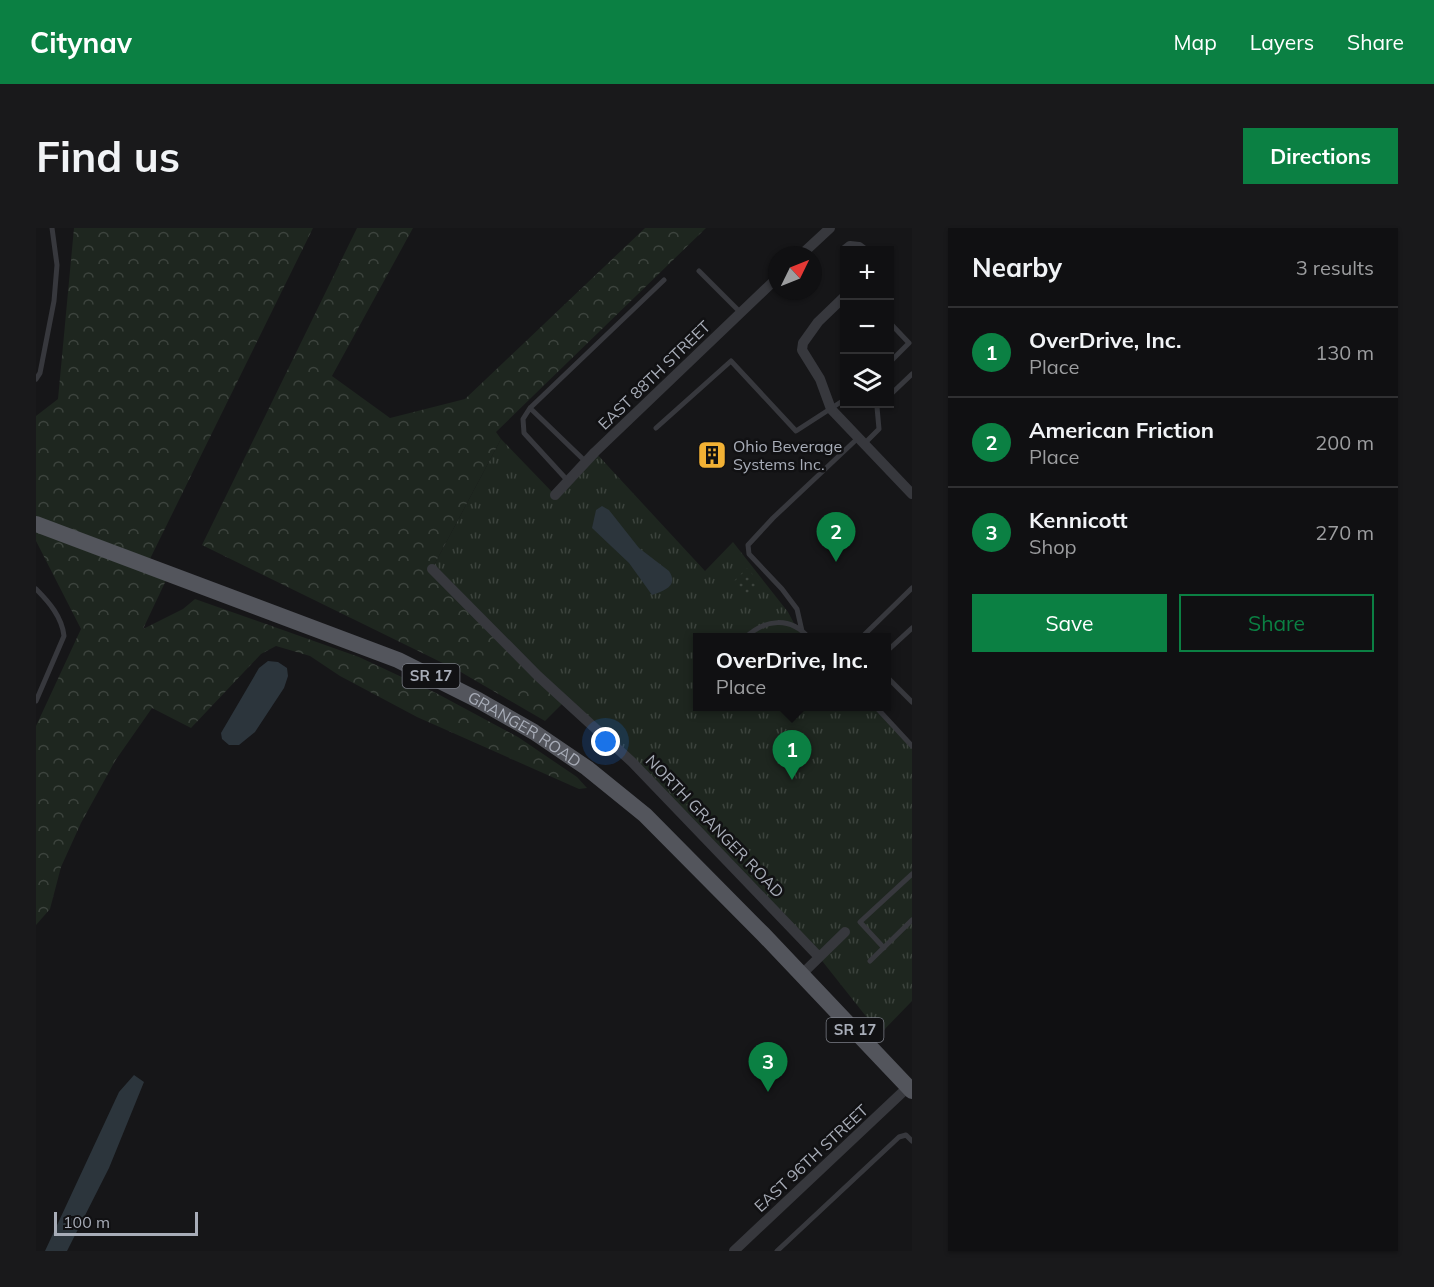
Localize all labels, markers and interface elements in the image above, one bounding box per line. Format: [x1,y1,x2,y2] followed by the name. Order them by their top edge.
[30,25,132,60] text: Citynav
[1174,29,1217,55] text: Map
[1250,29,1314,55] text: Layers
[1347,29,1404,55] text: Share
[1243,128,1398,184] button: Directions
[36,130,180,183] text: Find us
[768,246,822,300] north arrow
[840,246,894,408] map controls
[840,246,894,300] button: +
[972,251,1062,284] text: Nearby
[1296,255,1374,280] text: 3 results
[840,300,894,354] button: −
[594,316,715,434] street label: EAST 88TH STREET
[1029,326,1181,354] text: OverDrive, Inc.
[986,340,998,365] text: 1
[1315,340,1374,365] text: 130 m
[840,354,894,408] button: layers
[1029,354,1079,379] text: Place
[1029,416,1214,444] text: American Friction
[986,430,998,455] text: 2
[1315,430,1374,455] text: 200 m
[733,436,842,474] place label: Ohio Beverage Systems Inc.
[696,439,728,471] building icon: Ohio Beverage Systems Inc.
[1029,444,1079,469] text: Place
[1029,506,1128,534] text: Kennicott
[816,512,856,562] pin: 2
[986,520,998,545] text: 3
[1315,520,1374,545] text: 270 m
[1029,534,1077,559] text: Shop
[972,594,1167,652] button: Save
[1179,594,1374,652] button: Share
[693,633,891,711] popup
[716,646,868,674] text: OverDrive, Inc.
[402,664,460,688] road number: SR 17
[716,674,766,699] text: Place
[465,687,585,771] street label: GRANGER ROAD
[591,727,620,756] your location
[772,730,812,780] pin: 1
[642,750,788,902] street label: NORTH GRANGER ROAD
[826,1018,884,1042] road number: SR 17
[748,1042,788,1092] pin: 3
[750,1100,872,1216] street label: EAST 96TH STREET
[54,1209,198,1236] scale bar
[63,1212,110,1232] text: 100 m

